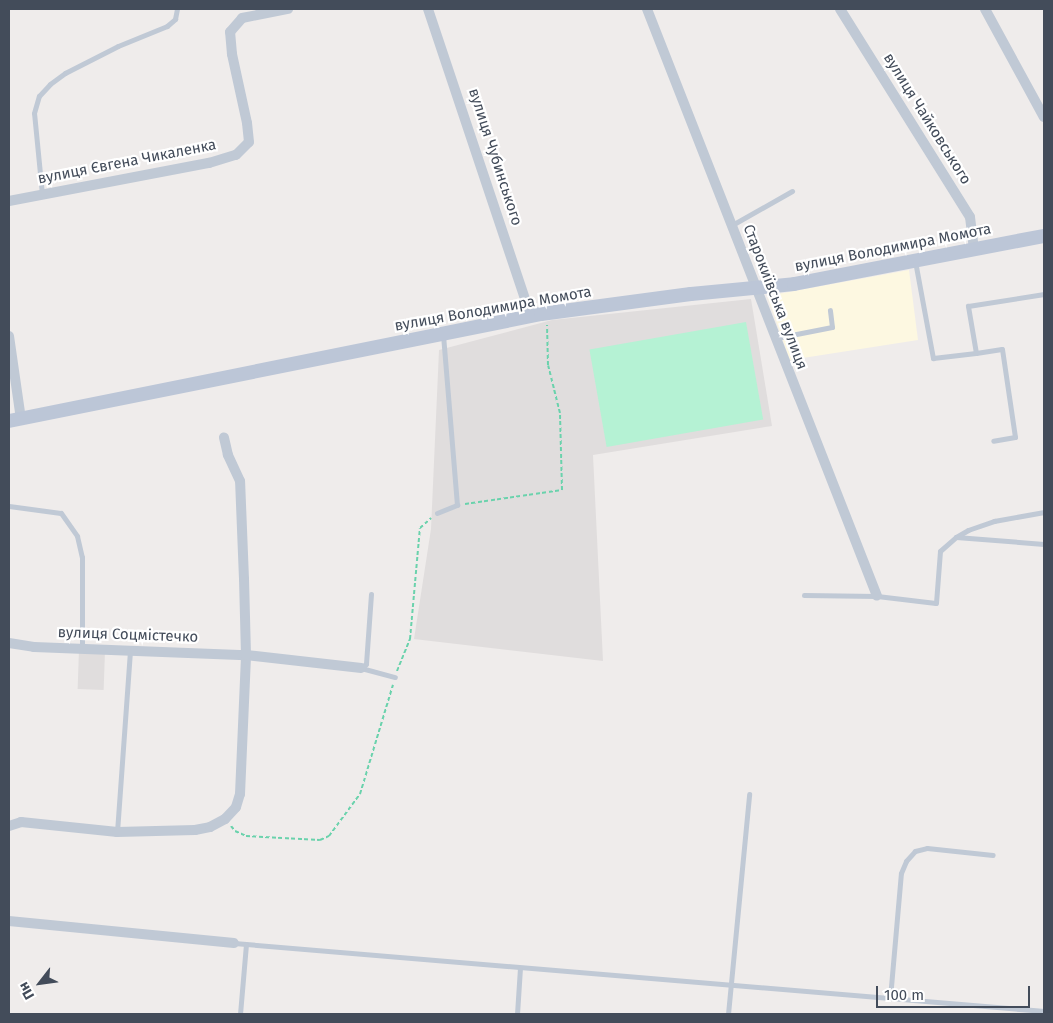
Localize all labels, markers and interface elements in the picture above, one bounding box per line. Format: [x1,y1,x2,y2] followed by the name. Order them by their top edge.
[879,50,975,188] street label: вулиця Чайковського
[464,86,526,228] street label: вулиця Чубинського
[36,136,218,188] street label: вулиця Євгена Чикаленка
[793,220,993,276] street label: вулиця Володимира Момота
[739,222,811,372] street label: Старокиївська вулиця
[393,283,593,335] street label: вулиця Володимира Момота
[57,624,199,646] street label: вулиця Соцмістечко
[15,958,65,1008] north arrow
[878,976,1032,1008] scale bar
[15,979,38,1003] text: Пн
[884,986,924,1004] text: 100 m

